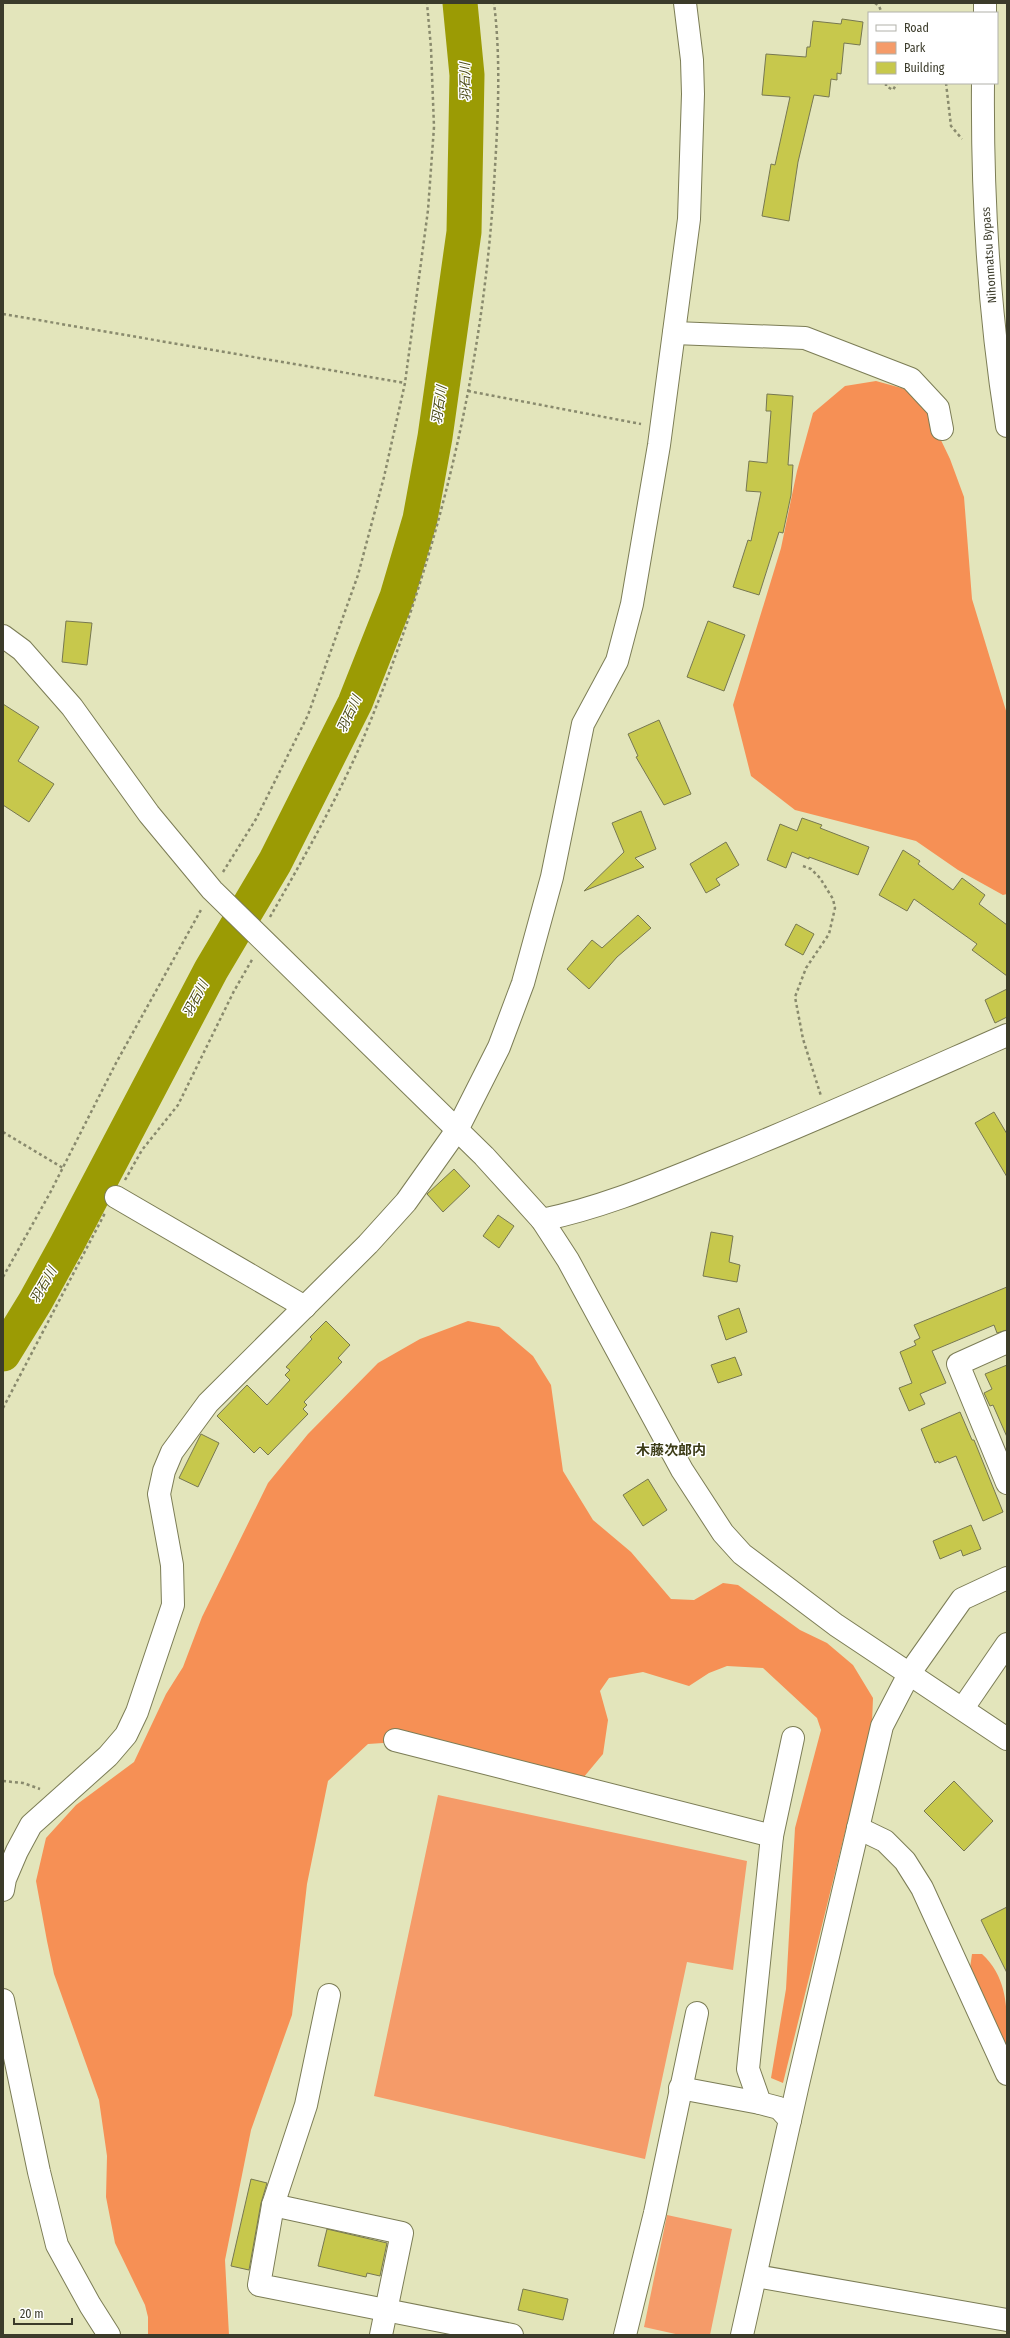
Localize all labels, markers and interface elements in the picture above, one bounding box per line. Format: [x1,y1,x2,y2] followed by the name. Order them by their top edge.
[868,12,998,84] legend
[904,21,929,35] text: Road
[904,41,926,55] text: Park
[457,60,473,102] water label: 羽石川
[904,61,945,75] text: Building
[979,206,999,304] street label: Nihonmatsu Bypass
[429,383,449,425] water label: 羽石川
[334,691,365,735] water label: 羽石川
[179,977,212,1020] water label: 羽石川
[27,1263,60,1306] water label: 羽石川
[636,1442,706,1459] district label: 木藤次郎内
[14,2300,72,2326] scale bar
[20,2307,44,2321] text: 20 m

